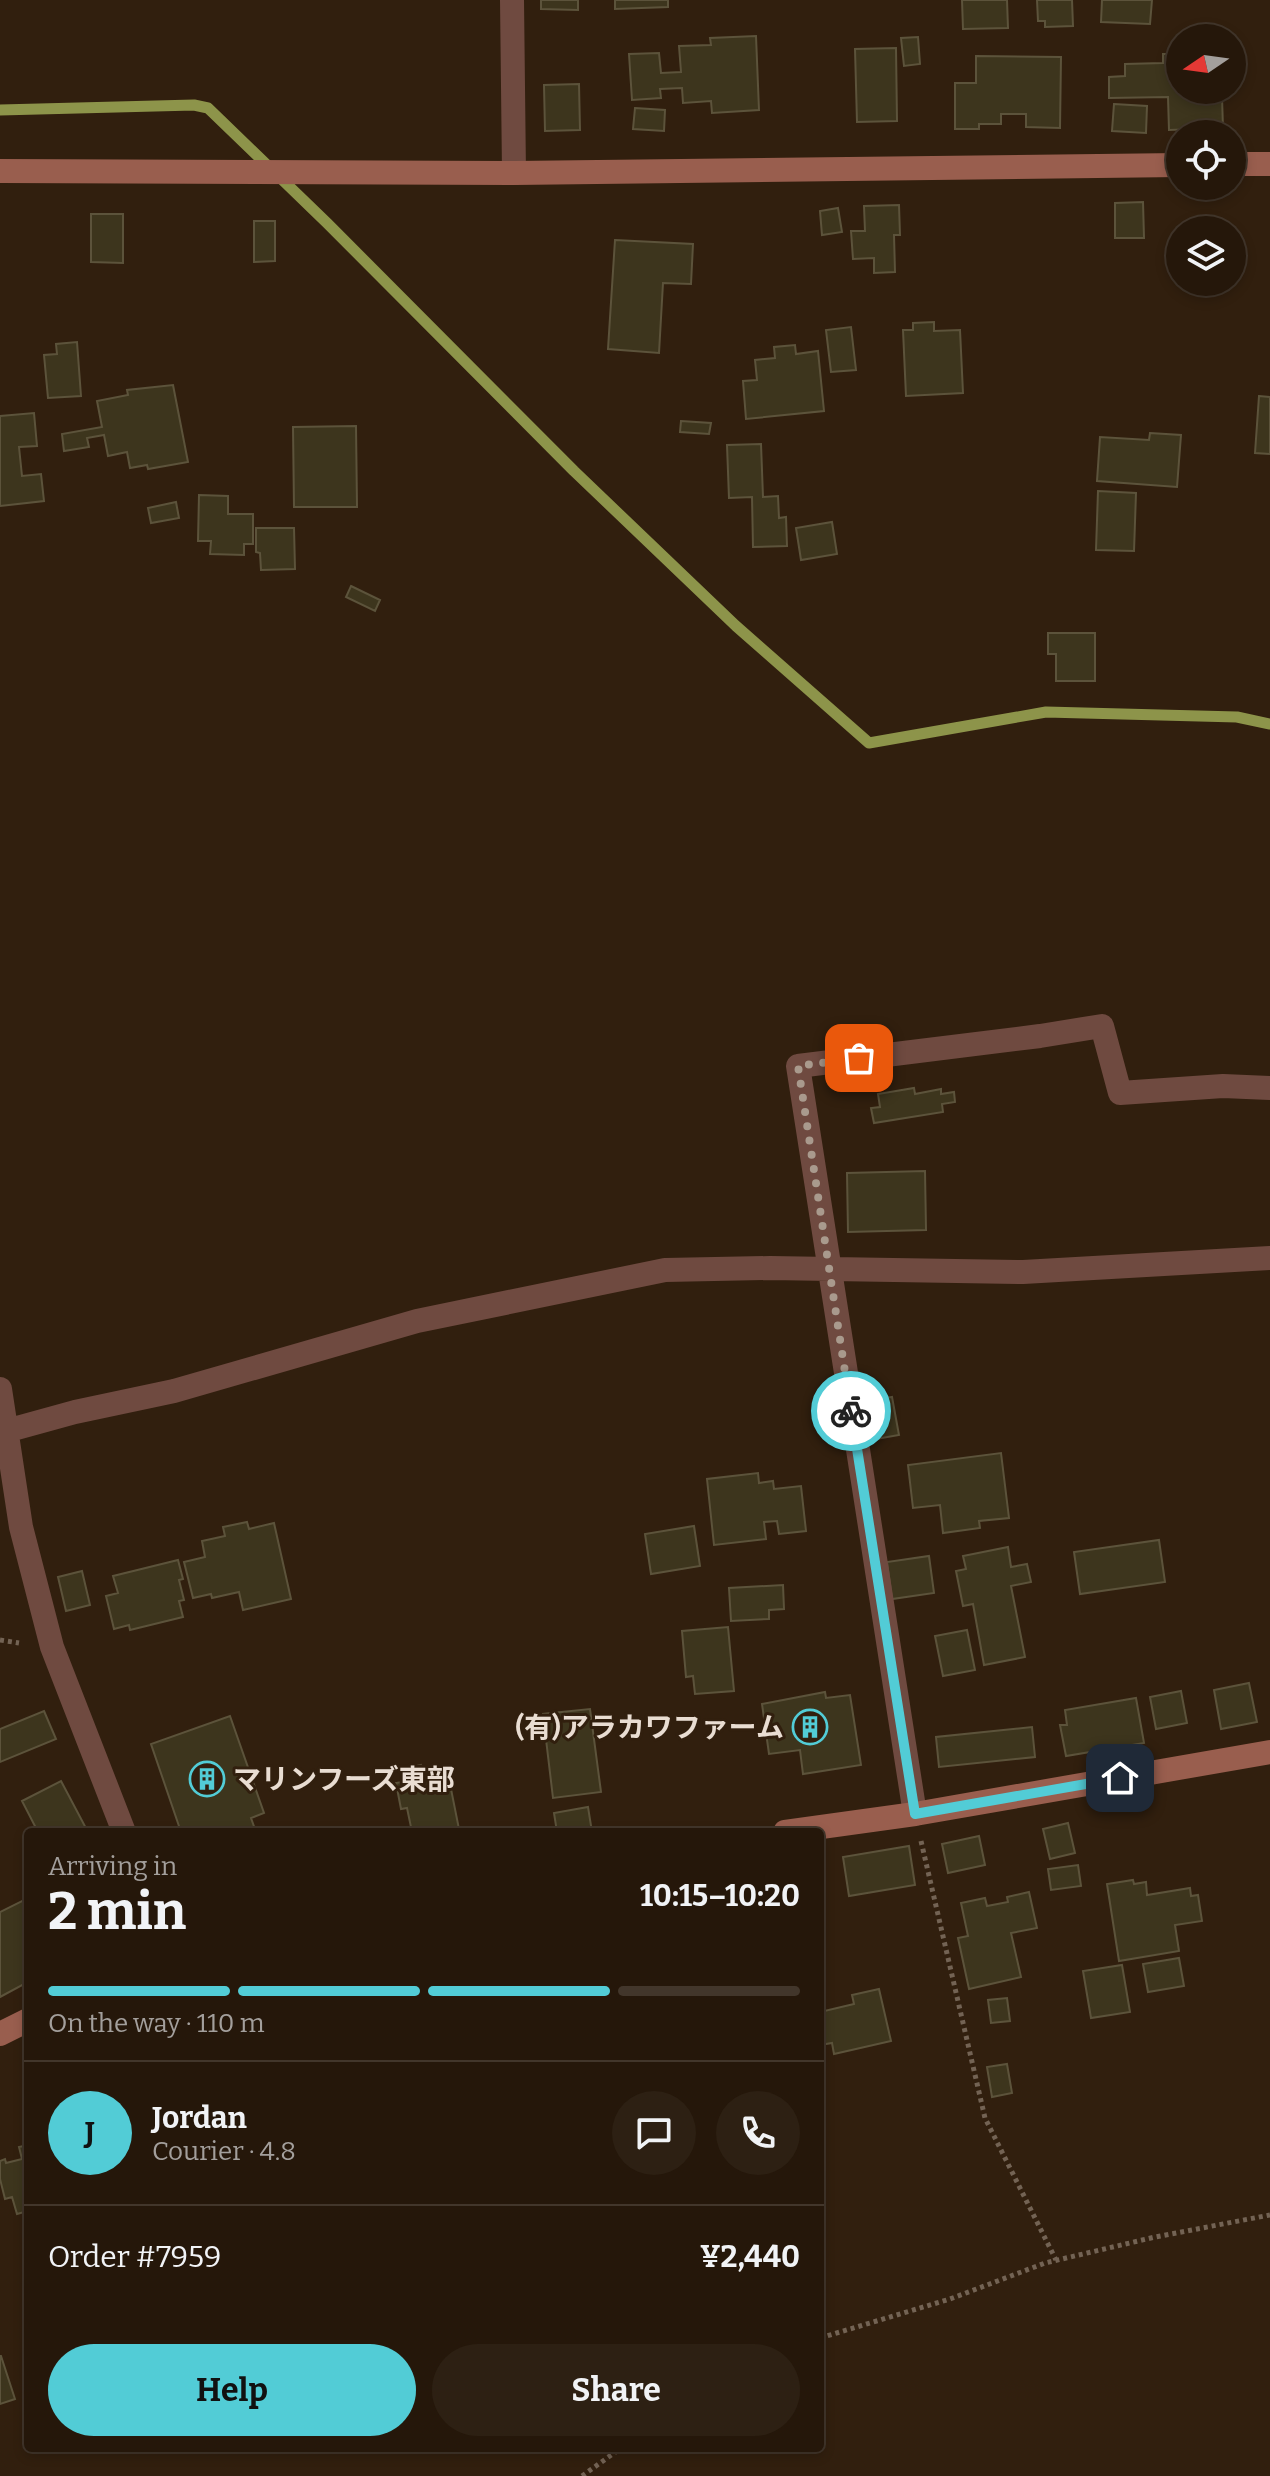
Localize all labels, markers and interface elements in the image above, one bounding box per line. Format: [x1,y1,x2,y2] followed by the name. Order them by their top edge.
[1166,24,1246,104] north arrow
[1166,24,1246,296] map controls
[1166,120,1246,200] button: locate
[1166,216,1246,296] button: layers
[825,1024,893,1092] pin
[837,1036,881,1080] icon: bag
[811,1371,891,1451] courier
[829,1389,873,1433] icon: bike
[791,1708,829,1746] building icon: (有)アラカワファーム
[515,1711,784,1744] place label: (有)アラカワファーム
[1086,1744,1154,1812] pin
[1098,1756,1142,1800] icon: home
[188,1760,226,1798] building icon: マリンフーズ東部
[233,1763,455,1796] place label: マリンフーズ東部
[48,1851,177,1882] text: Arriving in
[640,1878,800,1914] text: 10:15–10:20
[48,1880,186,1943] text: 2 min
[48,2008,265,2039] text: On the way · 110 m
[612,2091,696,2175] button: chat
[716,2091,800,2175] button: phone
[152,2100,247,2136] text: Jordan
[85,2115,95,2151] text: J
[152,2136,296,2167] text: Courier · 4.8
[48,2239,221,2275] text: Order #7959
[700,2239,800,2275] text: ¥2,440
[48,2344,416,2436] button: Help
[432,2344,800,2436] button: Share

